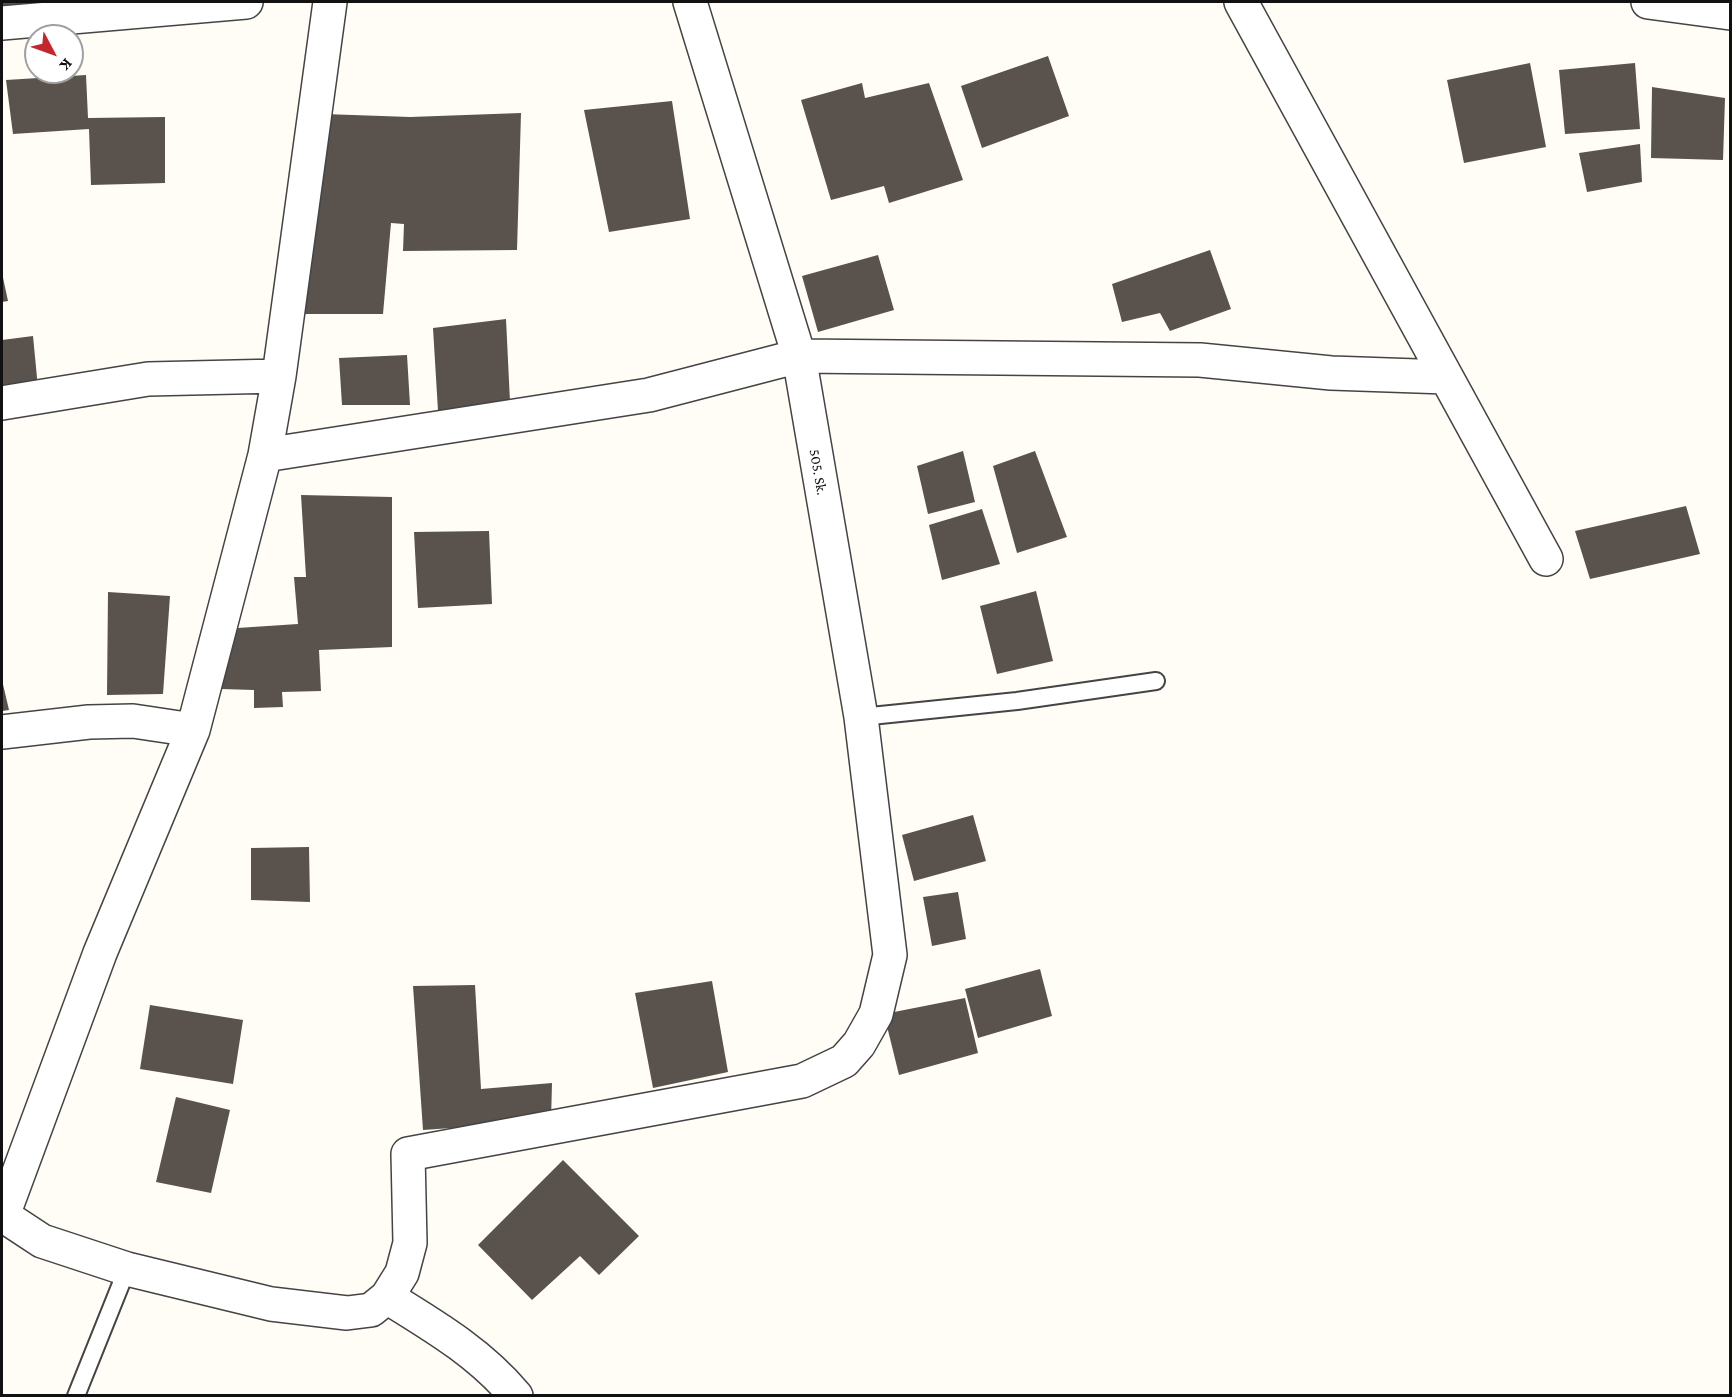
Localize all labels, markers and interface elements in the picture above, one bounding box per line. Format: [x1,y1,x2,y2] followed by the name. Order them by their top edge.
[24,24,84,84] north arrow
[57,55,76,74] text: K
[805,448,831,496] street label: 505. Sk.

